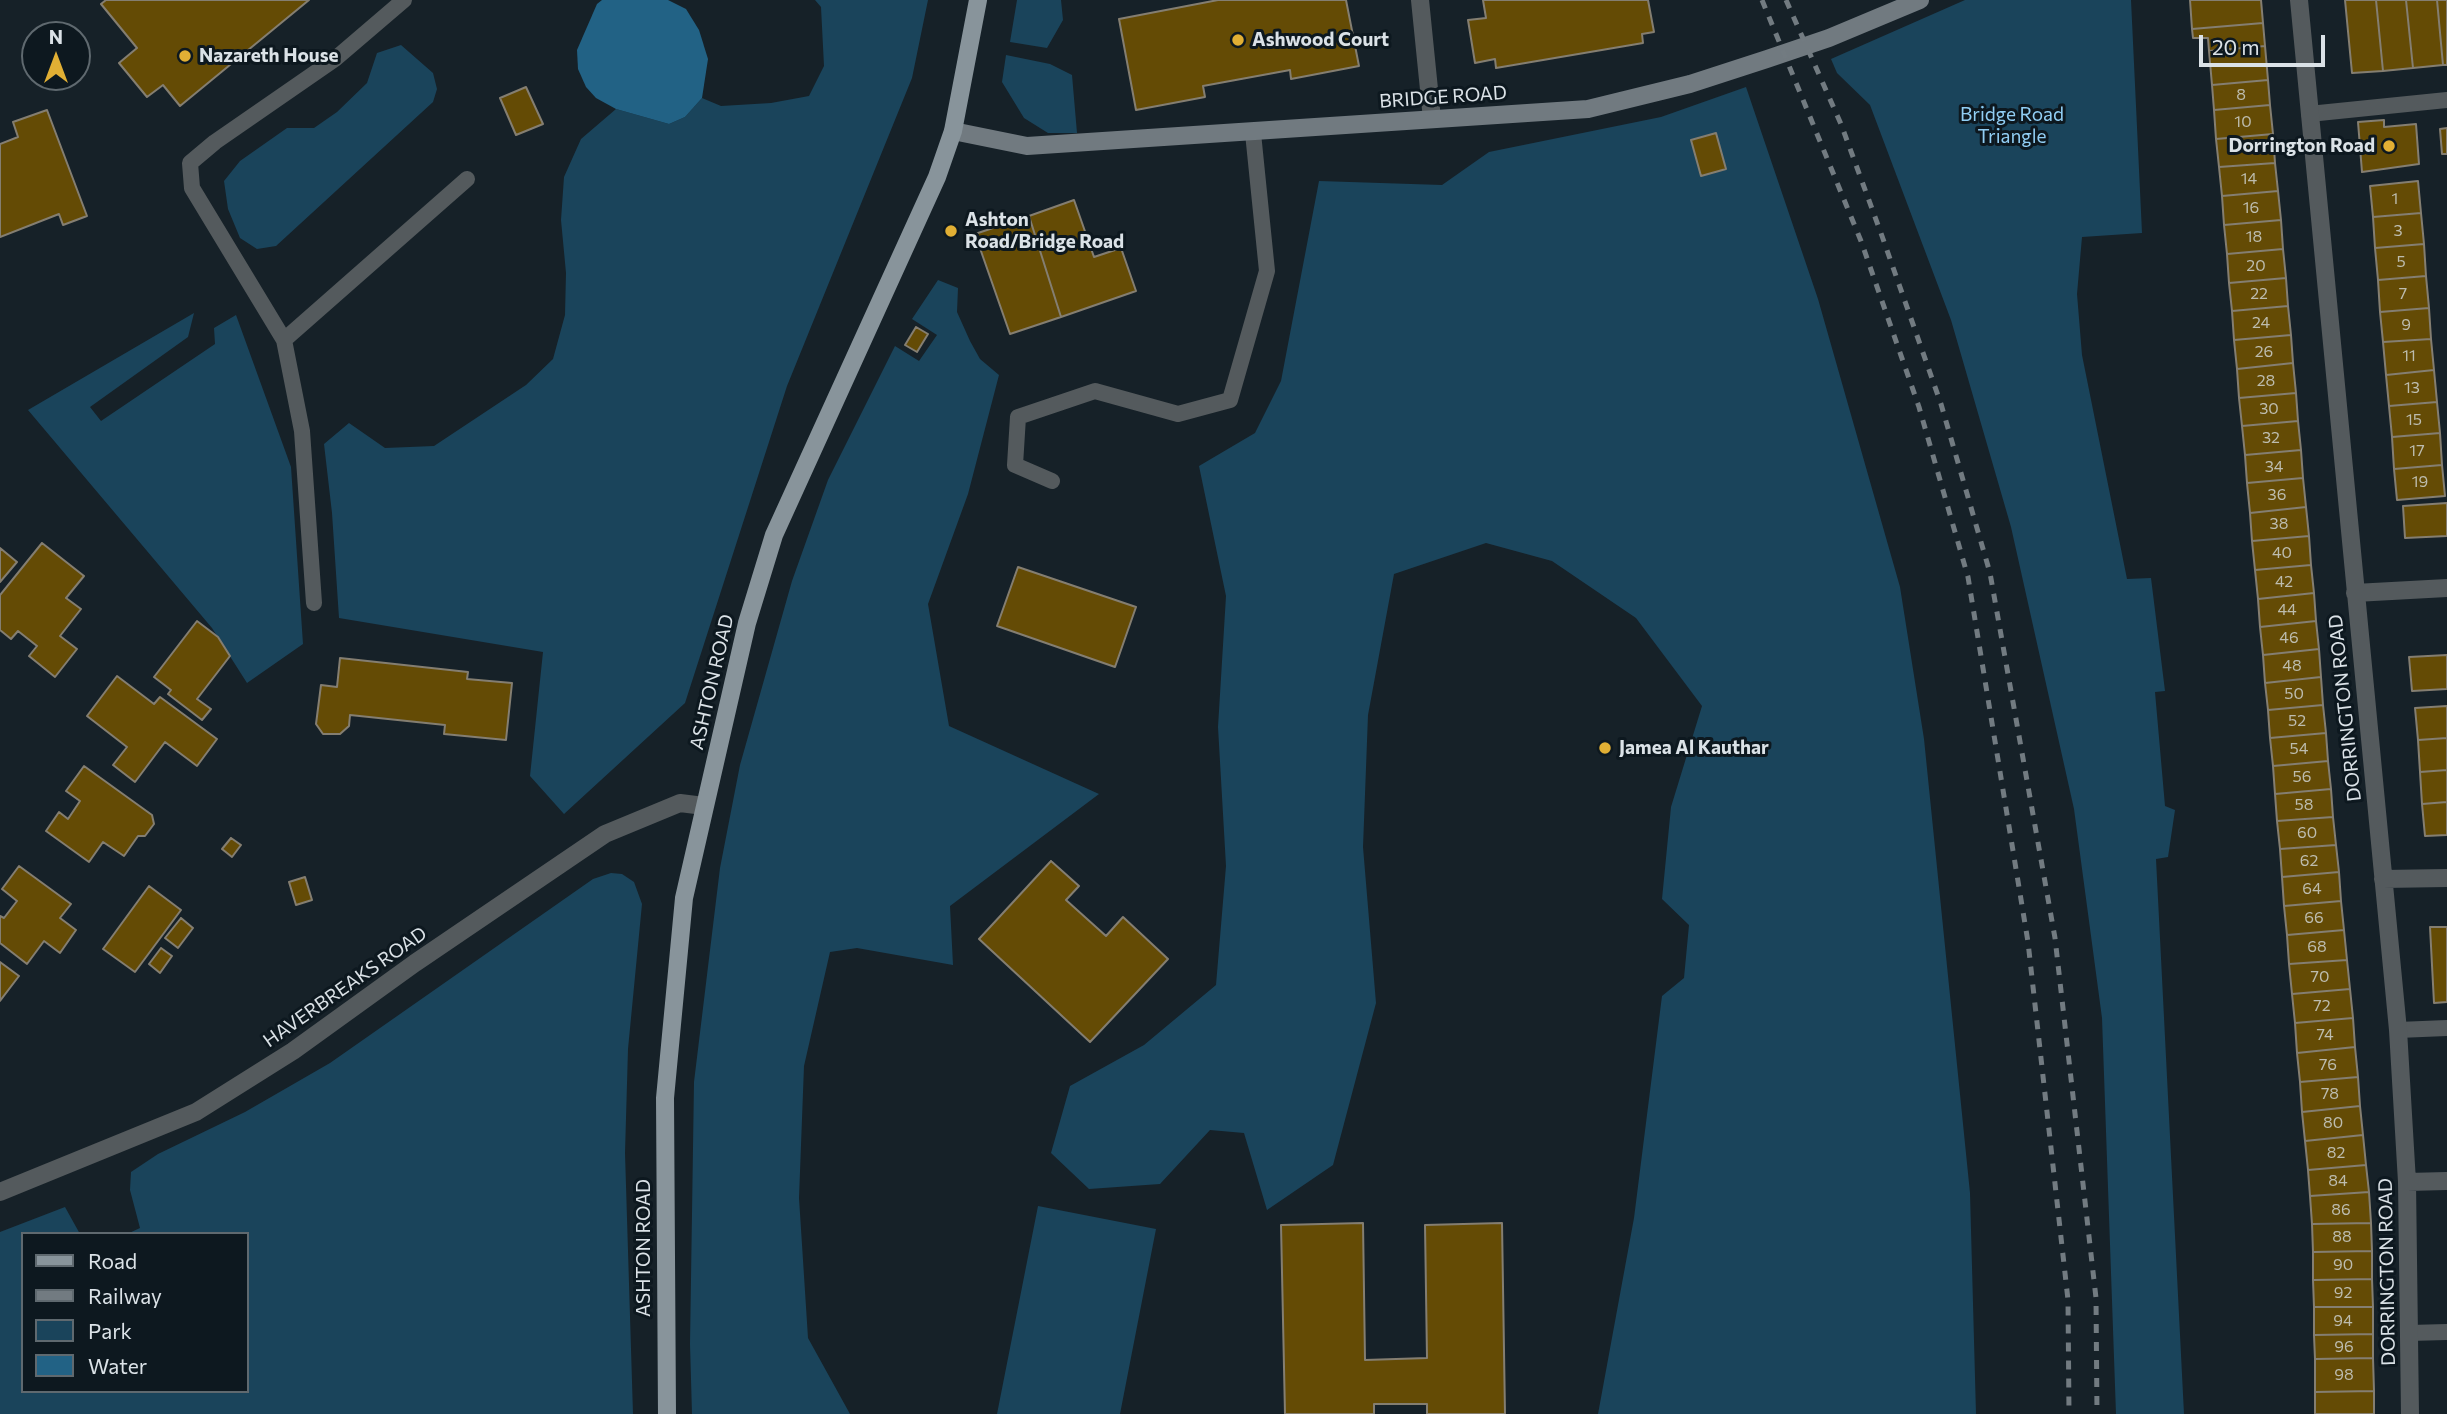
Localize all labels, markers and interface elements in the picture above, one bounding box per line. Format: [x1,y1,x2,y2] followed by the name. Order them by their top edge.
[21,21,91,91] north arrow
[2202,21,2328,65] scale bar
[49,25,63,48] text: N
[1252,29,1389,51] place label: Ashwood Court
[1230,32,1246,48] marker: Ashwood Court
[2212,34,2260,59] text: 20 m
[199,45,339,67] place label: Nazareth House
[177,48,193,64] marker: Nazareth House
[1379,81,1507,113] street label: BRIDGE ROAD
[2236,85,2246,105] house number: 8
[1960,104,2064,148] park label: Bridge Road Triangle
[2234,112,2252,132] house number: 10
[2228,135,2375,157] place label: Dorrington Road
[2381,138,2397,154] marker: Dorrington Road
[2241,169,2257,189] house number: 14
[2392,189,2398,209] house number: 1
[2243,198,2259,218] house number: 16
[965,209,1124,253] place label: Ashton Road/Bridge Road
[2393,221,2403,241] house number: 3
[943,223,959,239] marker: Ashton Road/Bridge Road
[2246,227,2262,247] house number: 18
[2396,252,2406,272] house number: 5
[2246,256,2266,276] house number: 20
[2250,284,2268,304] house number: 22
[2399,284,2407,304] house number: 7
[2252,313,2270,333] house number: 24
[2401,315,2411,335] house number: 9
[2255,342,2273,362] house number: 26
[2402,346,2416,366] house number: 11
[2257,371,2275,391] house number: 28
[2404,378,2420,398] house number: 13
[2259,399,2279,419] house number: 30
[2406,410,2422,430] house number: 15
[2262,428,2280,448] house number: 32
[2409,441,2425,461] house number: 17
[2265,457,2283,477] house number: 34
[2412,472,2428,492] house number: 19
[2268,485,2286,505] house number: 36
[2270,514,2288,534] house number: 38
[2272,543,2292,563] house number: 40
[2275,572,2293,592] house number: 42
[2277,600,2297,620] house number: 44
[685,612,739,752] street label: ASHTON ROAD
[2324,613,2366,803] street label: DORRINGTON ROAD
[2279,628,2299,648] house number: 46
[2282,656,2302,676] house number: 48
[2284,684,2304,704] house number: 50
[2288,711,2306,731] house number: 52
[1619,737,1769,759] place label: Jamea Al Kauthar
[2290,739,2308,759] house number: 54
[1597,740,1613,756] marker: Jamea Al Kauthar
[2293,767,2311,787] house number: 56
[2295,795,2313,815] house number: 58
[2297,823,2317,843] house number: 60
[2300,851,2318,871] house number: 62
[2302,879,2322,899] house number: 64
[2304,908,2324,928] house number: 66
[259,922,431,1052] street label: HAVERBREAKS ROAD
[2307,937,2327,957] house number: 68
[2311,967,2329,987] house number: 70
[2313,996,2331,1016] house number: 72
[2316,1025,2334,1045] house number: 74
[2319,1055,2337,1075] house number: 76
[2321,1084,2339,1104] house number: 78
[2323,1113,2343,1133] house number: 80
[2327,1143,2345,1163] house number: 82
[2328,1171,2348,1191] house number: 84
[2374,1178,2400,1366] street label: DORRINGTON ROAD
[633,1179,655,1317] street label: ASHTON ROAD
[2331,1200,2351,1220] house number: 86
[2332,1227,2352,1247] house number: 88
[21,1232,248,1393] legend
[88,1248,137,1273] text: Road
[2333,1255,2353,1275] house number: 90
[88,1283,162,1308] text: Railway
[2334,1283,2352,1303] house number: 92
[2333,1311,2353,1331] house number: 94
[88,1318,132,1343] text: Park
[2334,1337,2354,1357] house number: 96
[88,1353,147,1378] text: Water
[2334,1365,2354,1385] house number: 98

